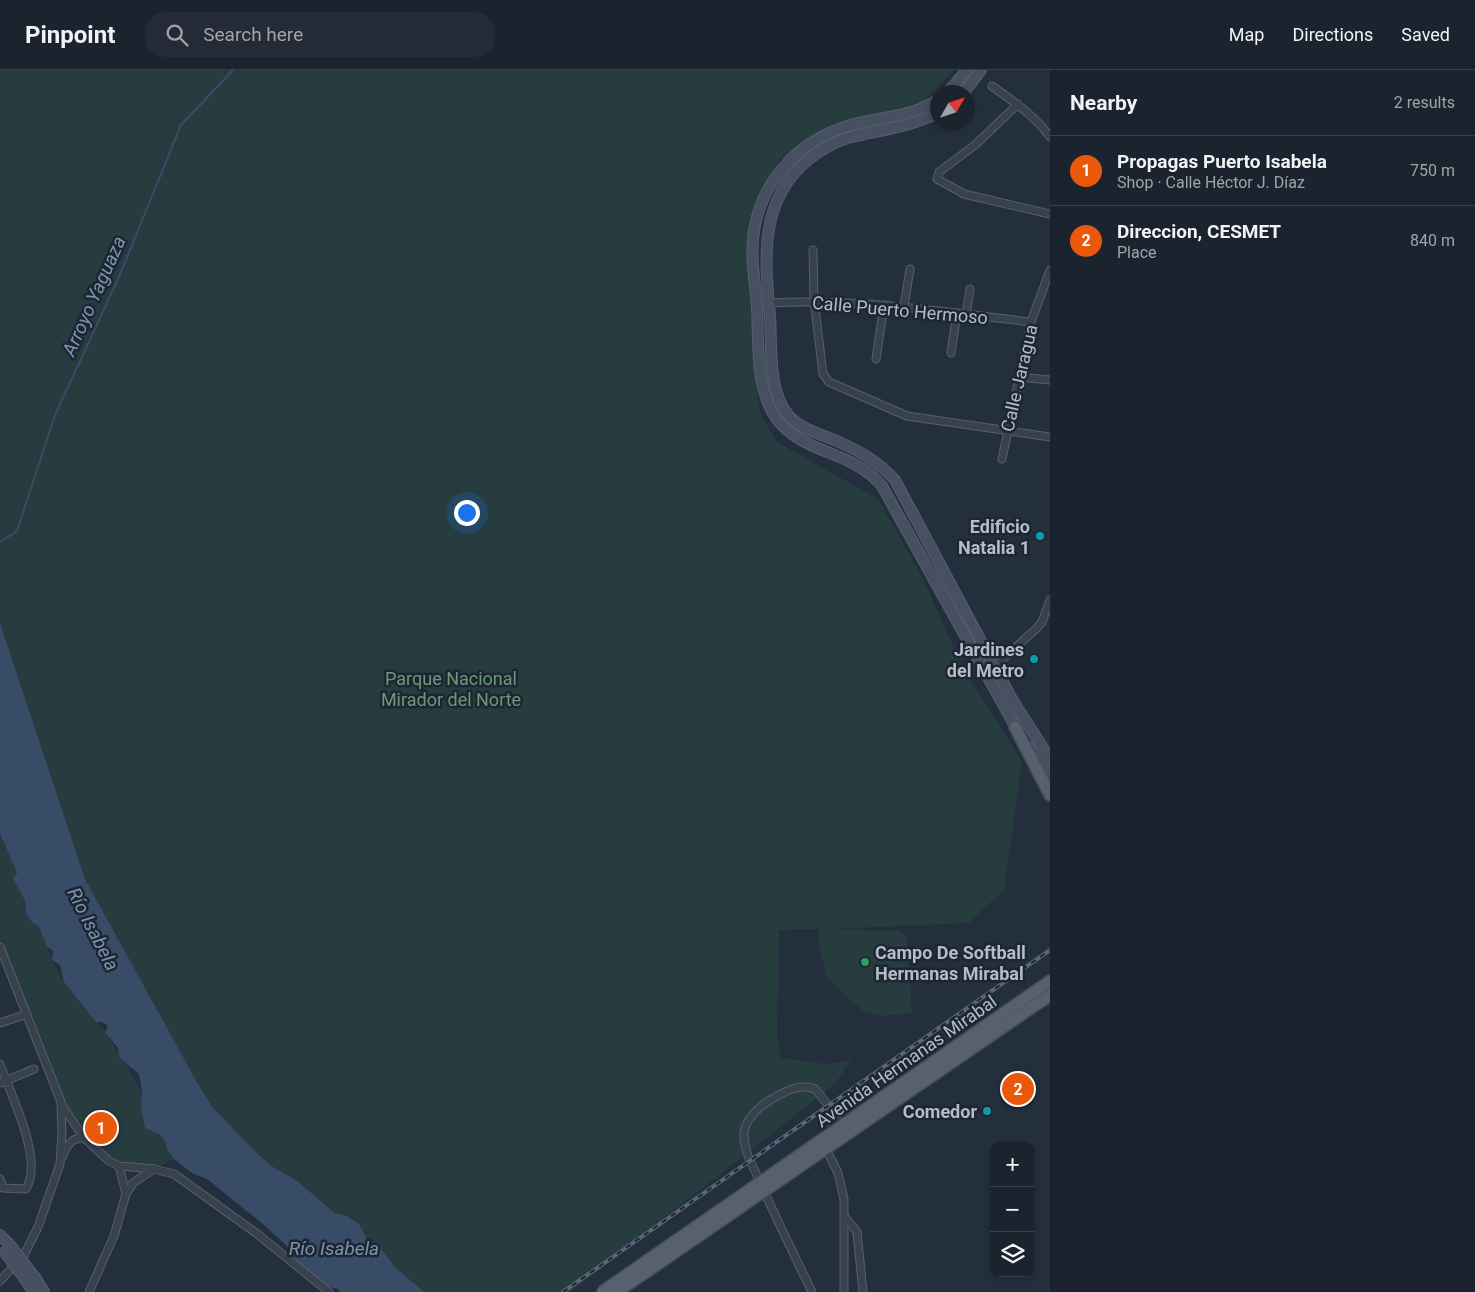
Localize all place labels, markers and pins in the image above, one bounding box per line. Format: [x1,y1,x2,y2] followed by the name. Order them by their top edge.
[958,516,1030,558] place label: Edificio Natalia 1
[1034,530,1046,542] marker: Edificio Natalia 1
[947,639,1024,681] place label: Jardines del Metro
[1028,653,1040,665] marker: Jardines del Metro
[875,942,1026,984] place label: Campo De Softball Hermanas Mirabal
[859,956,871,968] marker: Campo De Softball Hermanas Mirabal
[1002,1070,1034,1108] pin: 2
[903,1101,977,1122] place label: Comedor
[981,1105,993,1117] marker: Comedor
[85,1109,117,1147] pin: 1

